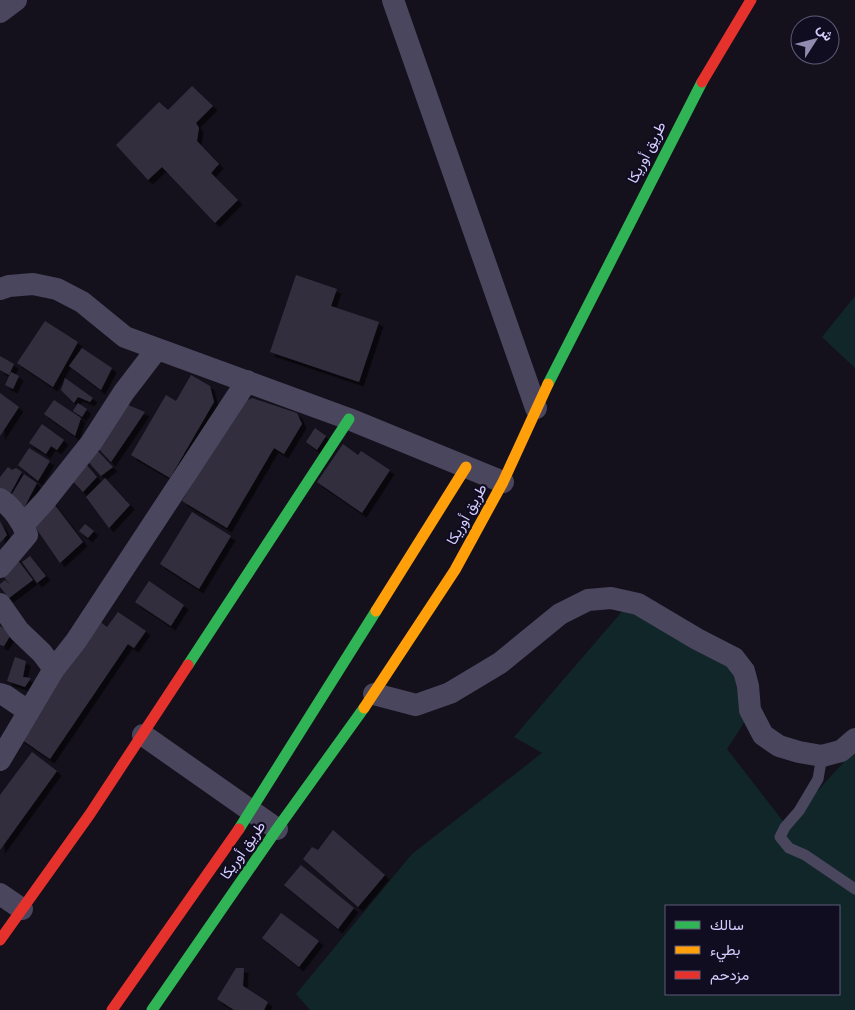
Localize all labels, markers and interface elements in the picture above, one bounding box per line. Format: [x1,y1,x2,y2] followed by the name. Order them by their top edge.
[790,15,840,65] north arrow
[812,21,836,45] text: ش
[624,119,672,187] street label: طريق أوريكا
[443,481,493,549] street label: طريق أوريكا
[217,818,271,884] street label: طريق أوريكا
[665,905,840,995] legend
[710,917,744,936] text: سالك
[710,942,740,963] text: بطيء
[710,967,749,986] text: مزدحم

